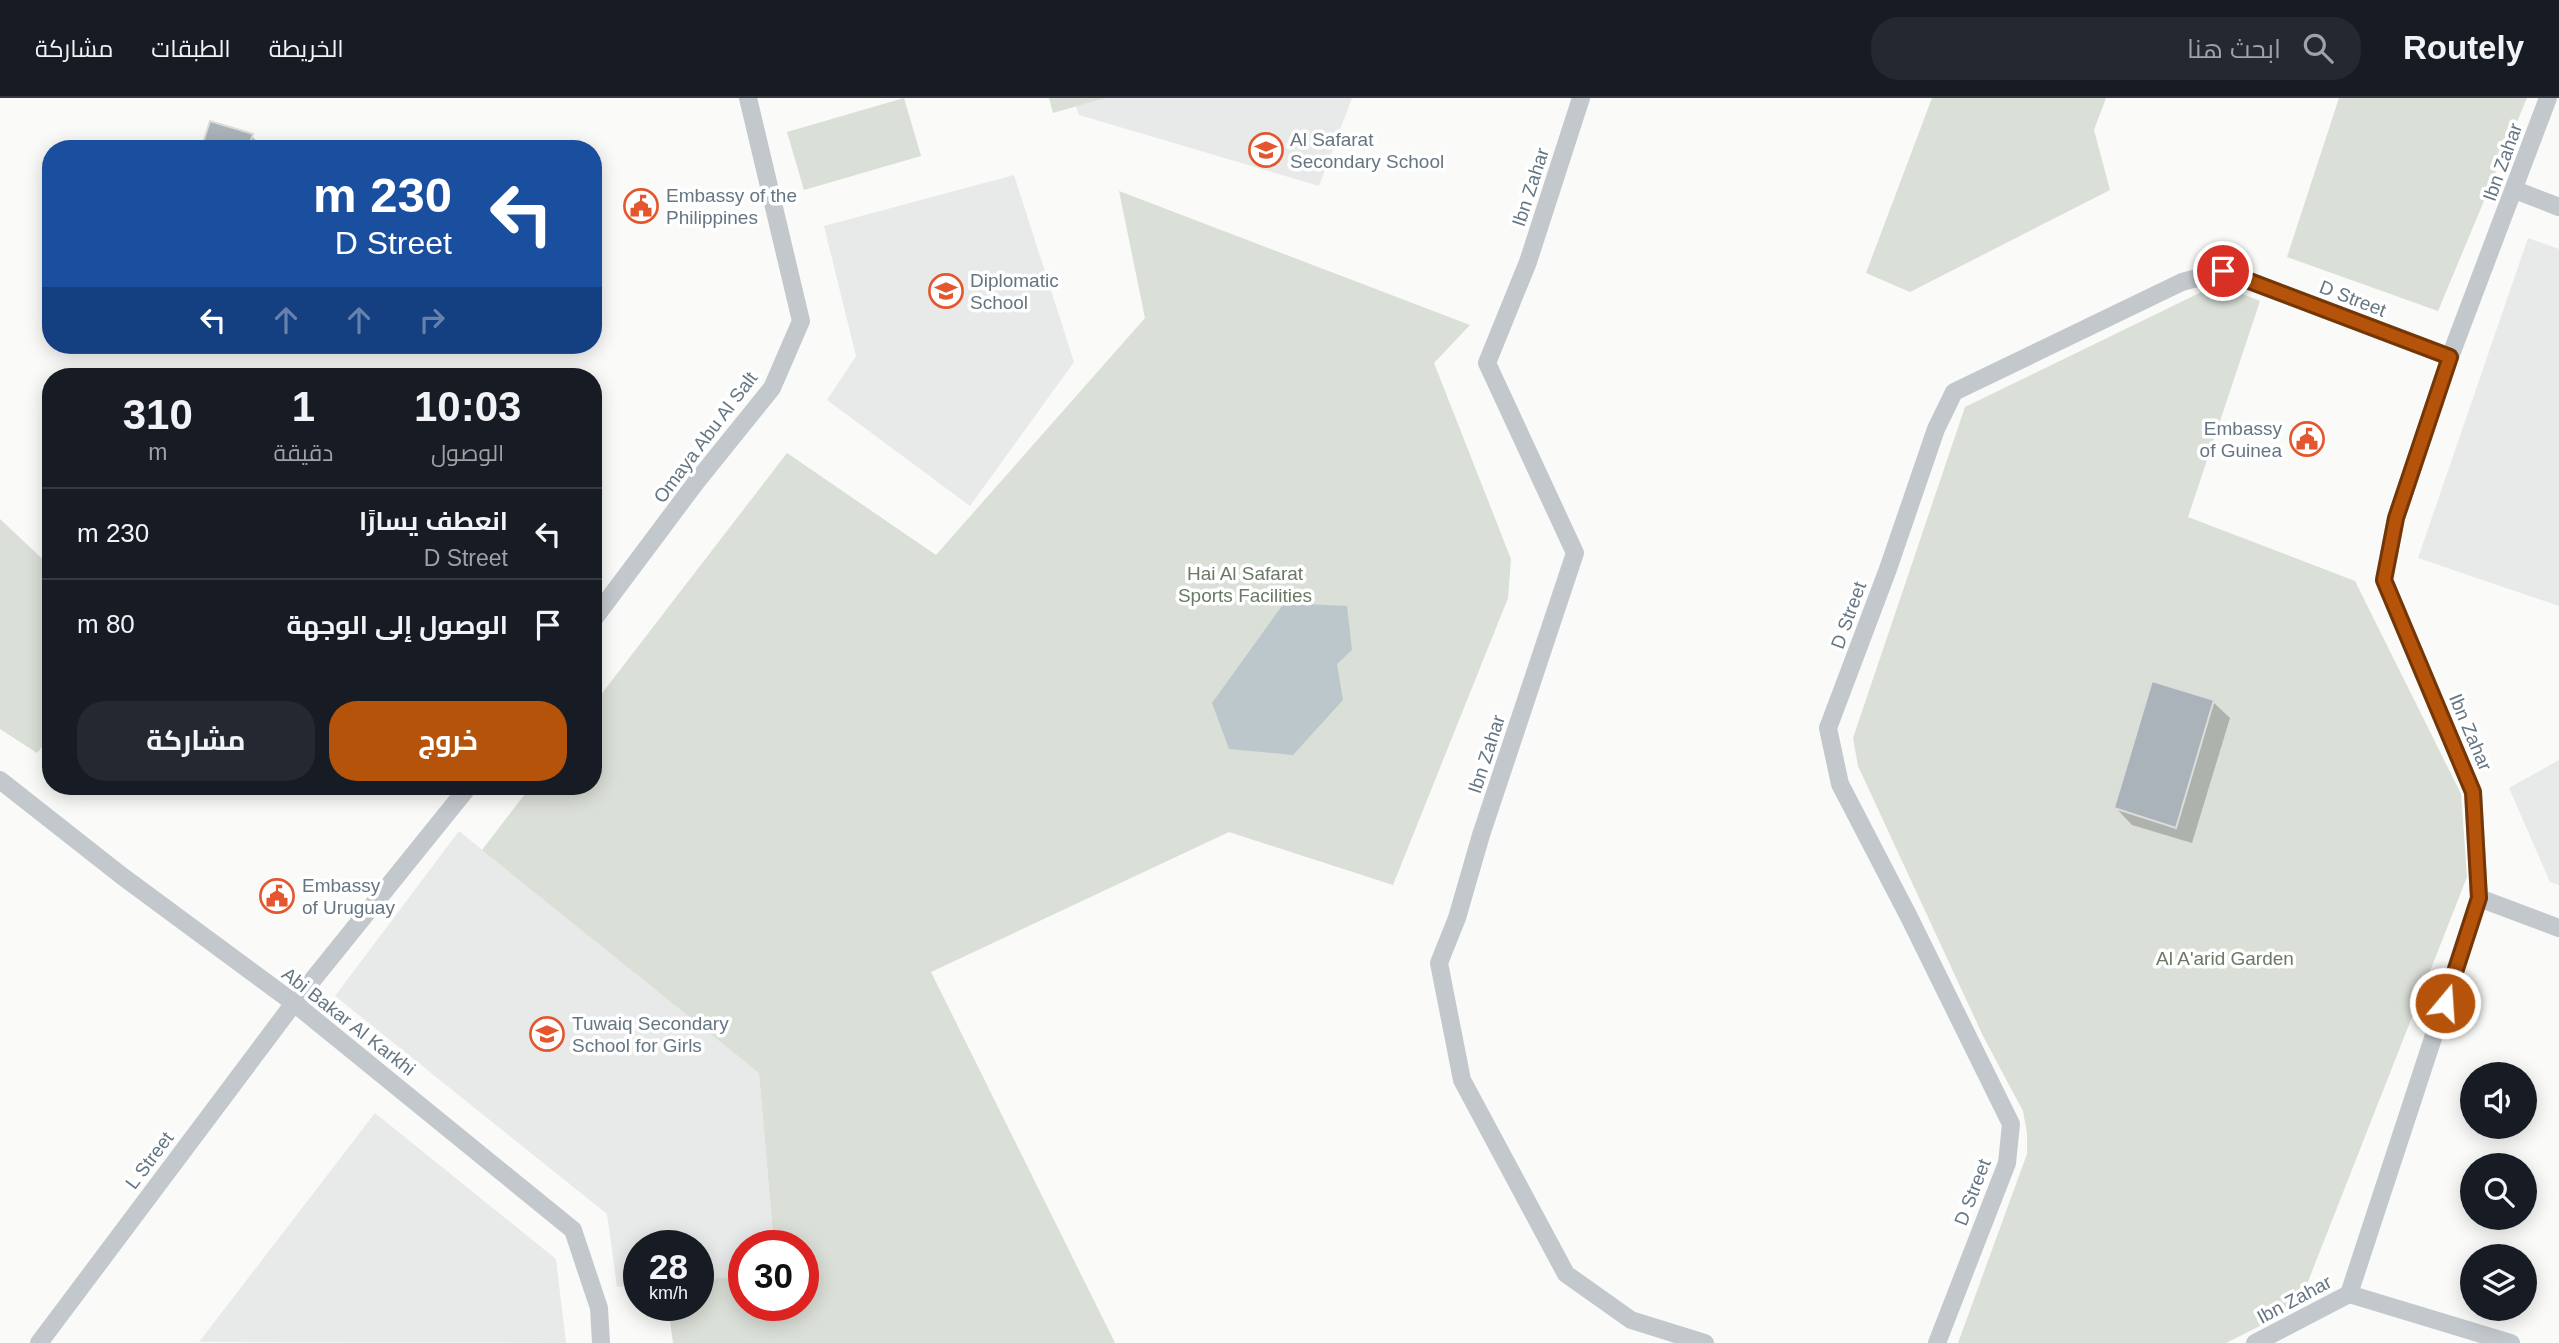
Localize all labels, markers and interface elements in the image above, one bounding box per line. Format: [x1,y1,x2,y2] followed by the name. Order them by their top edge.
[1871,17,2361,80] search box
[2299,29,2337,67] icon: search
[2403,29,2524,66] text: Routely
[2187,34,2281,64] text: ابحث هنا
[35,35,113,62] text: مشاركة
[151,35,231,62] text: الطبقات
[269,35,344,62] text: الخريطة
[2479,120,2526,204] street label: Ibn Zahar
[1290,129,1444,172] place label: Al Safarat Secondary School
[1247,131,1285,169] school or university icon: Al Safarat Secondary School
[1508,145,1553,229] street label: Ibn Zahar
[313,168,452,222] text: 230 m
[476,168,567,259] icon: left
[666,185,797,228] place label: Embassy of the Philippines
[622,187,660,225] public building icon: Embassy of the Philippines
[335,225,452,261] text: D Street
[2193,241,2253,301] pin
[2204,252,2242,290] icon: arrive
[970,270,1059,313] place label: Diplomatic School
[927,272,965,310] school or university icon: Diplomatic School
[2317,276,2390,321] street label: D Street
[194,301,232,339] icon: left
[267,301,305,339] icon: ahead
[340,301,378,339] icon: ahead
[413,301,451,339] icon: right
[649,367,762,507] street label: Omaya Abu Al Salt
[292,383,315,430] text: 1
[414,383,521,430] text: 10:03
[123,391,193,438] text: 310
[2200,418,2282,461] place label: Embassy of Guinea
[2288,420,2326,458] public building icon: Embassy of Guinea
[148,439,167,465] text: m
[273,440,333,466] text: دقيقة
[431,440,504,466] text: الوصول
[359,506,508,536] text: انعطف يسارًا
[529,515,567,553] icon: left
[77,518,149,548] text: 230 m
[424,545,508,571] text: D Street
[1178,563,1312,606] park label: Hai Al Safarat Sports Facilities
[1827,578,1870,652] street label: D Street
[529,606,567,644] icon: arrive
[77,609,135,639] text: 80 m
[286,610,508,640] text: الوصول إلى الوجهة
[2445,691,2496,774] street label: Ibn Zahar
[77,701,315,781] button: مشاركة
[329,701,567,781] button: خروج
[1464,712,1509,796] street label: Ibn Zahar
[302,875,395,918] place label: Embassy of Uruguay
[258,877,296,915] public building icon: Embassy of Uruguay
[2156,948,2294,969] park label: Al A'arid Garden
[278,963,419,1080] street label: Abi Bakar Al Karkhi
[2408,966,2482,1040] position arrow
[572,1013,729,1056] place label: Tuwaiq Secondary School for Girls
[528,1015,566,1053] school or university icon: Tuwaiq Secondary School for Girls
[2460,1062,2537,1321] map controls
[2460,1062,2537,1139] button: sound
[121,1127,178,1193] street label: L Street
[2460,1153,2537,1230] button: search
[1950,1155,1995,1228] street label: D Street
[728,1230,819,1321] speed limit sign: 30
[2460,1244,2537,1321] button: layers
[649,1247,688,1286] text: 28
[2253,1271,2336,1328] street label: Ibn Zahar
[649,1283,688,1303] text: km/h

